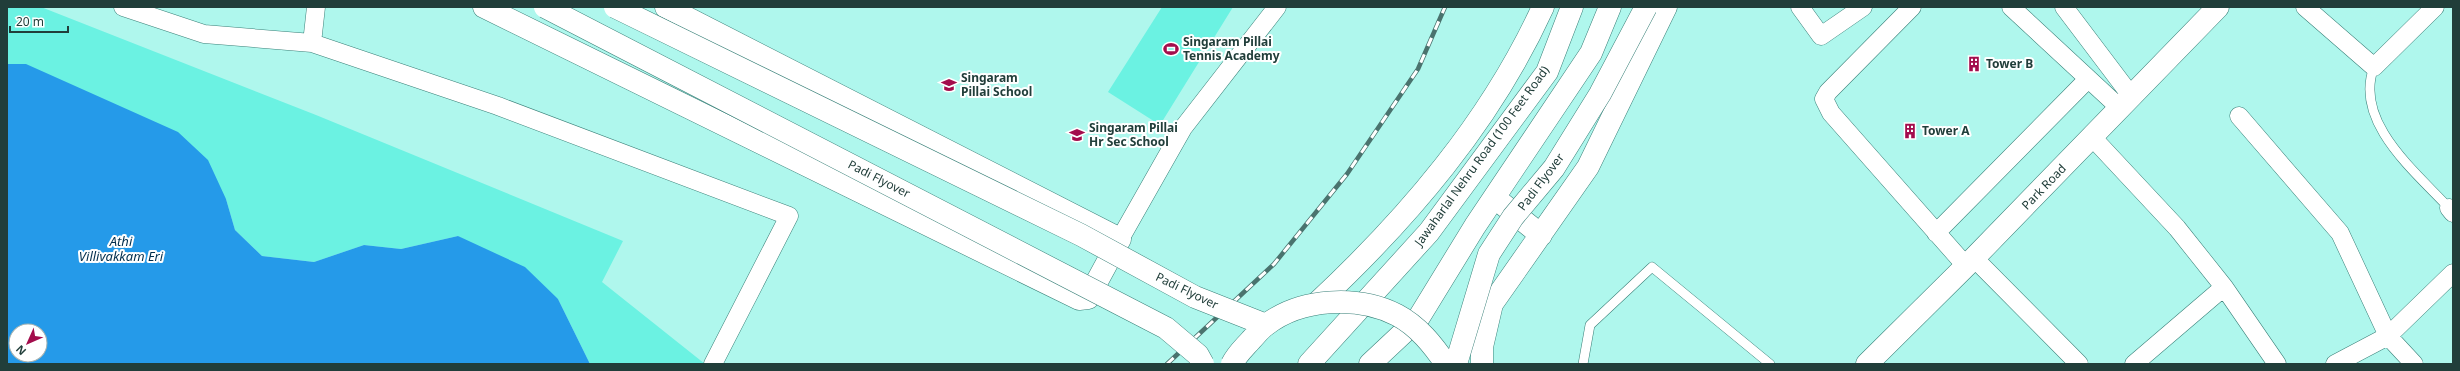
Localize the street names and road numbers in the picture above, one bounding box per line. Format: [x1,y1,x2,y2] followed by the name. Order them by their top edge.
[1410,62,1553,250] street label: Jawaharlal Nehru Road (100 Feet Road)
[1513,149,1568,214] street label: Padi Flyover
[845,156,913,202] street label: Padi Flyover
[2018,160,2070,213] street label: Park Road
[1153,268,1221,313] street label: Padi Flyover

